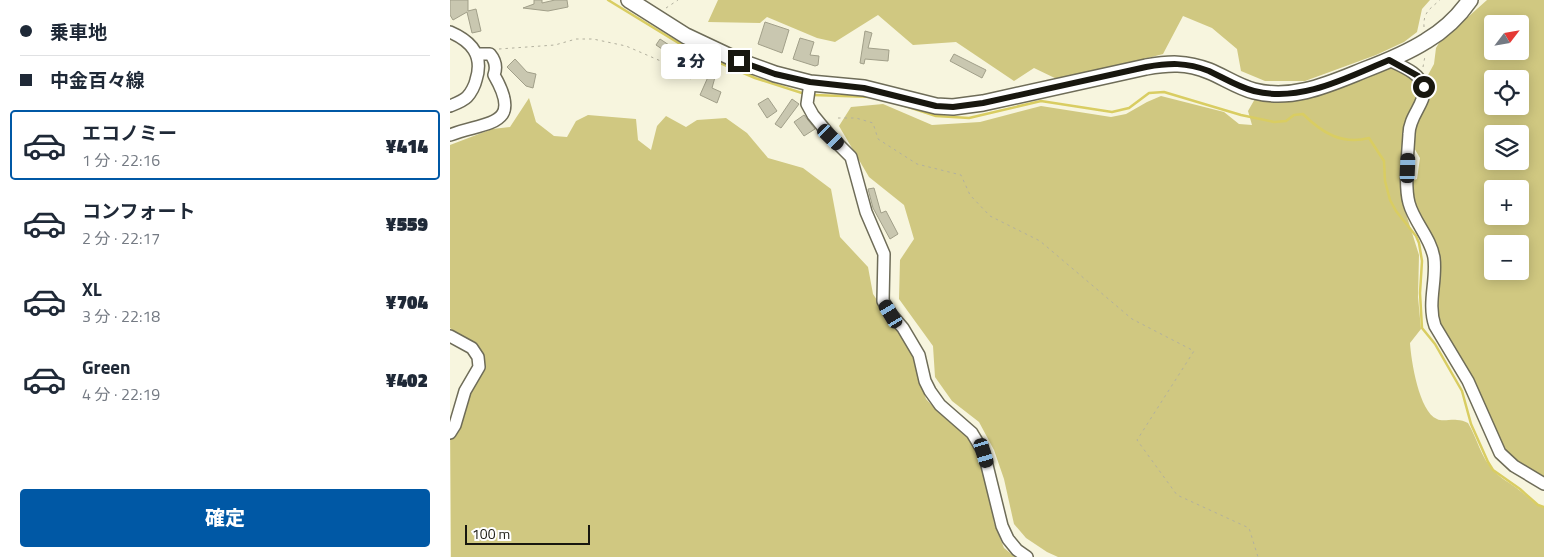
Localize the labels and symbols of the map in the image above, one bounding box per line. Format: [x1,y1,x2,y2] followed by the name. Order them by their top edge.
[1484,15,1529,60] north arrow
[662,44,722,78] callout: 2 分
[728,50,750,72] route end
[1413,76,1435,98] route start
[815,121,847,153] car
[1399,153,1416,183] car
[876,297,905,331] car
[972,436,995,470] car
[465,522,590,545] scale bar

